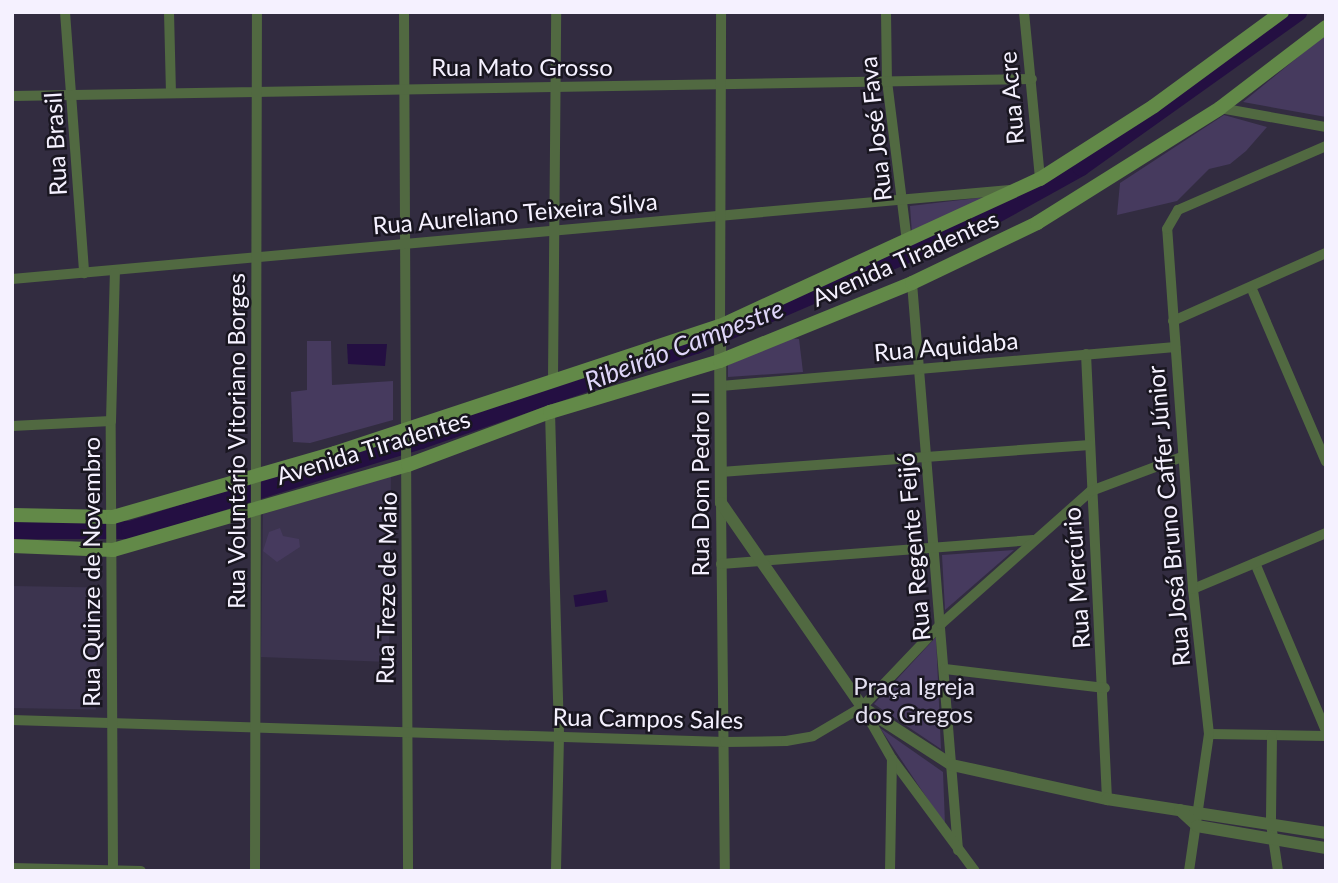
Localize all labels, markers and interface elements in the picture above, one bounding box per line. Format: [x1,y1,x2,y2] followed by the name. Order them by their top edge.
[993,50,1029,146] street label: Rua Acre
[431,53,613,81] street label: Rua Mato Grosso
[853,55,897,203] street label: Rua José Fava
[38,92,72,196] street label: Rua Brasil
[371,186,659,240] street label: Rua Aureliano Teixeira Silva
[807,204,1003,312] street label: Avenida Tiradentes
[222,272,250,610] street label: Rua Voluntário Vitoriano Borges
[580,293,788,397] water label: Ribeirão Campestre
[872,325,1020,367] street label: Rua Aquidaba
[1140,363,1196,669] street label: Rua Josá Bruno Caffer Júnior
[686,392,714,576] street label: Rua Dom Pedro II
[272,404,474,490] street label: Avenida Tiradentes
[77,437,105,707] street label: Rua Quinze de Novembro
[890,452,936,642] street label: Rua Regente Feijó
[370,491,402,685] street label: Rua Treze de Maio
[1057,506,1095,650] street label: Rua Mercúrio
[853,672,975,728] park label: Praça Igreja dos Gregos
[552,702,744,734] street label: Rua Campos Sales

